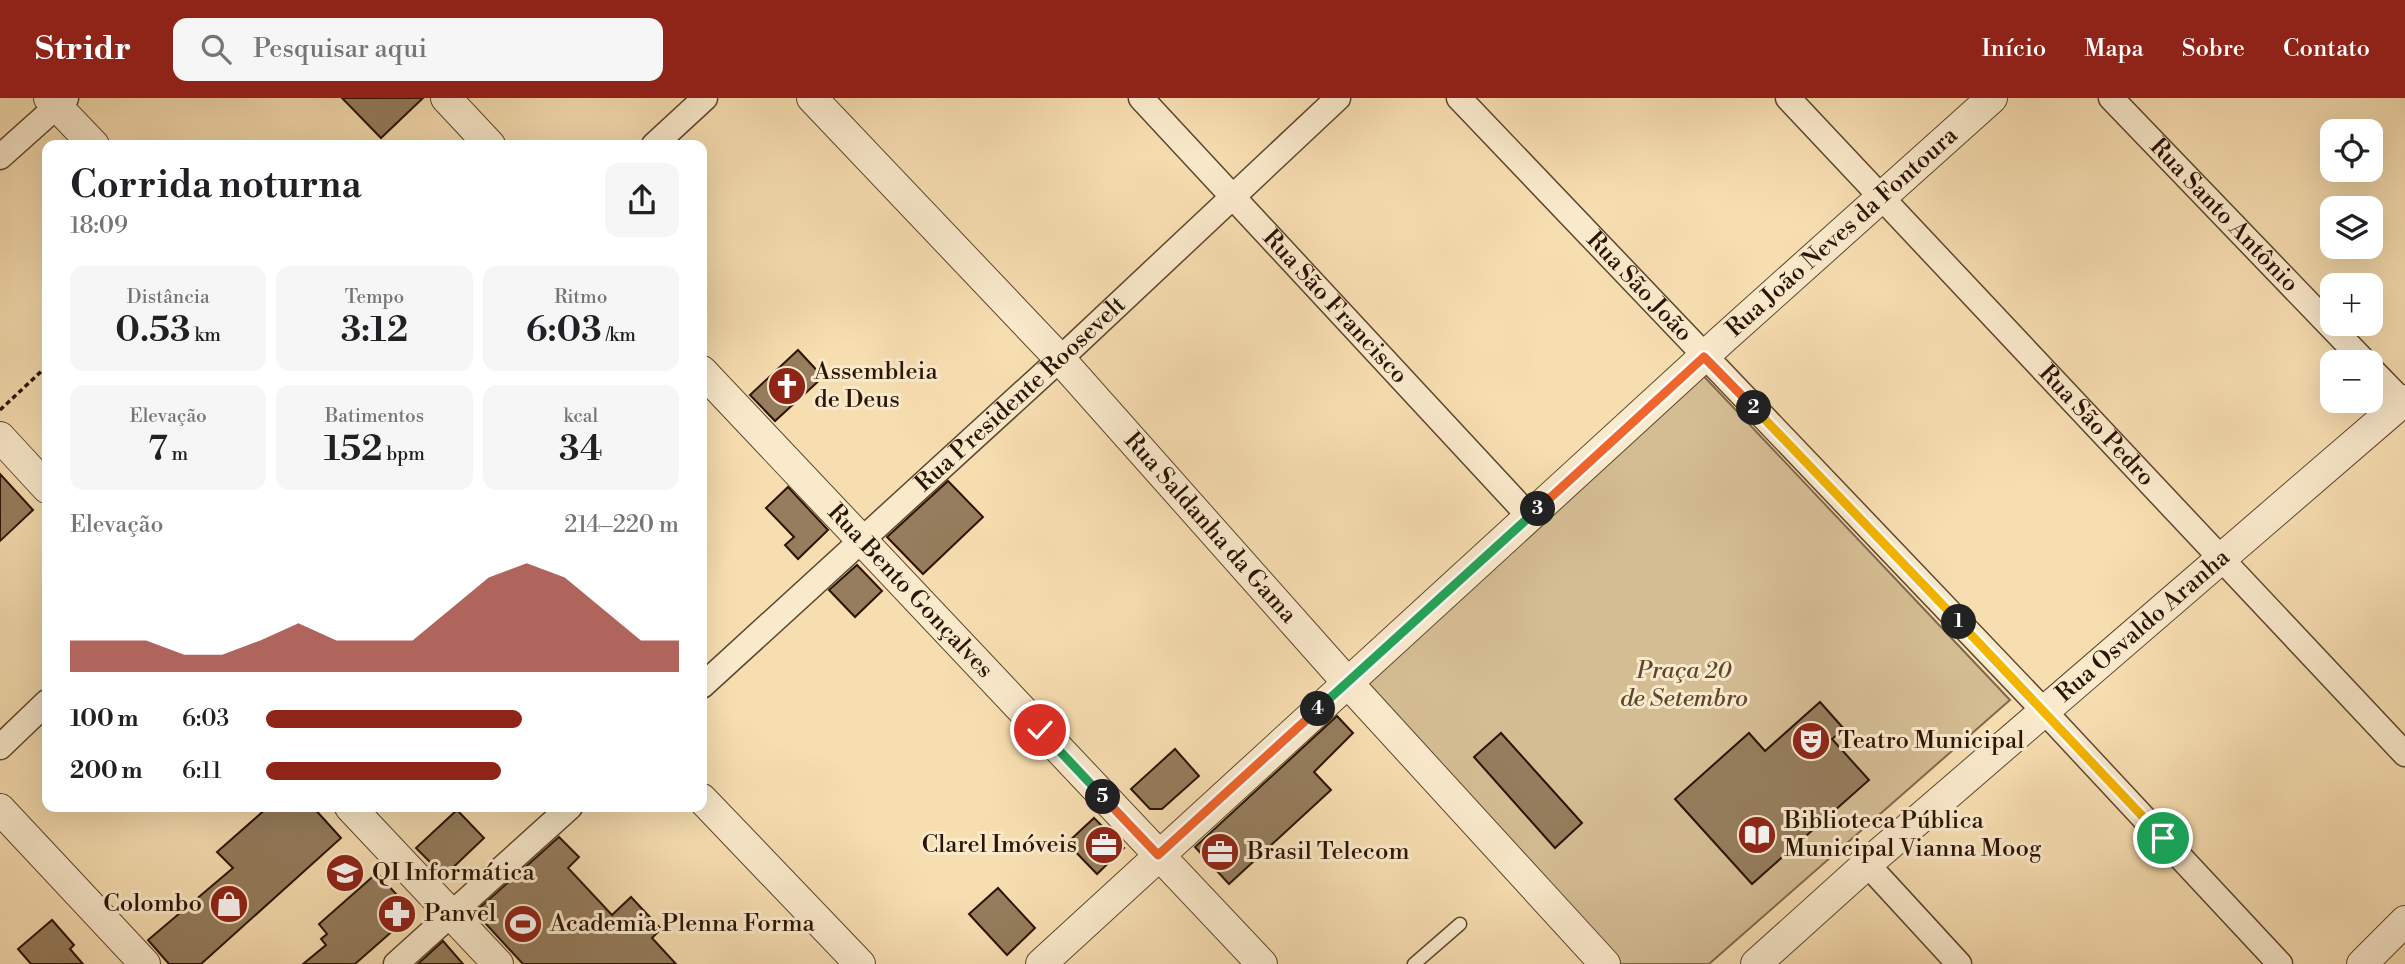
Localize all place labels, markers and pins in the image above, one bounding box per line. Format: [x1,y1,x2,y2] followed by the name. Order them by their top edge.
[813,357,938,415] place label: Assembleia de Deus
[766,365,808,407] church icon: Assembleia de Deus
[1736,390,1772,426] pin: 2
[1520,492,1556,526] pin: 3
[1941,604,1976,640] pin: 1
[1300,692,1336,726] pin: 4
[1010,700,1070,760] pin
[1790,720,1832,762] theatre icon: Teatro Municipal
[1838,726,2024,756] place label: Teatro Municipal
[1086,780,1120,814] pin: 5
[1783,806,2042,864] place label: Biblioteca Pública Municipal Vianna Moog
[2133,808,2193,868] pin
[1736,814,1778,856] library icon: Biblioteca Pública Municipal Vianna Moog
[1083,824,1125,866] office icon: Clarel Imóveis
[922,830,1077,860] place label: Clarel Imóveis
[1199,831,1241,873] office icon: Brasil Telecom
[1246,837,1409,867] place label: Brasil Telecom
[324,852,366,894] school or university icon: QI Informática
[372,858,535,888] place label: QI Informática
[208,883,250,925] shop icon: Colombo
[103,889,202,919] place label: Colombo
[376,893,418,935] pharmacy icon: Panvel
[424,899,496,929] place label: Panvel
[502,903,544,945] sports icon: Academia Plenna Forma
[549,909,816,939] place label: Academia Plenna Forma

